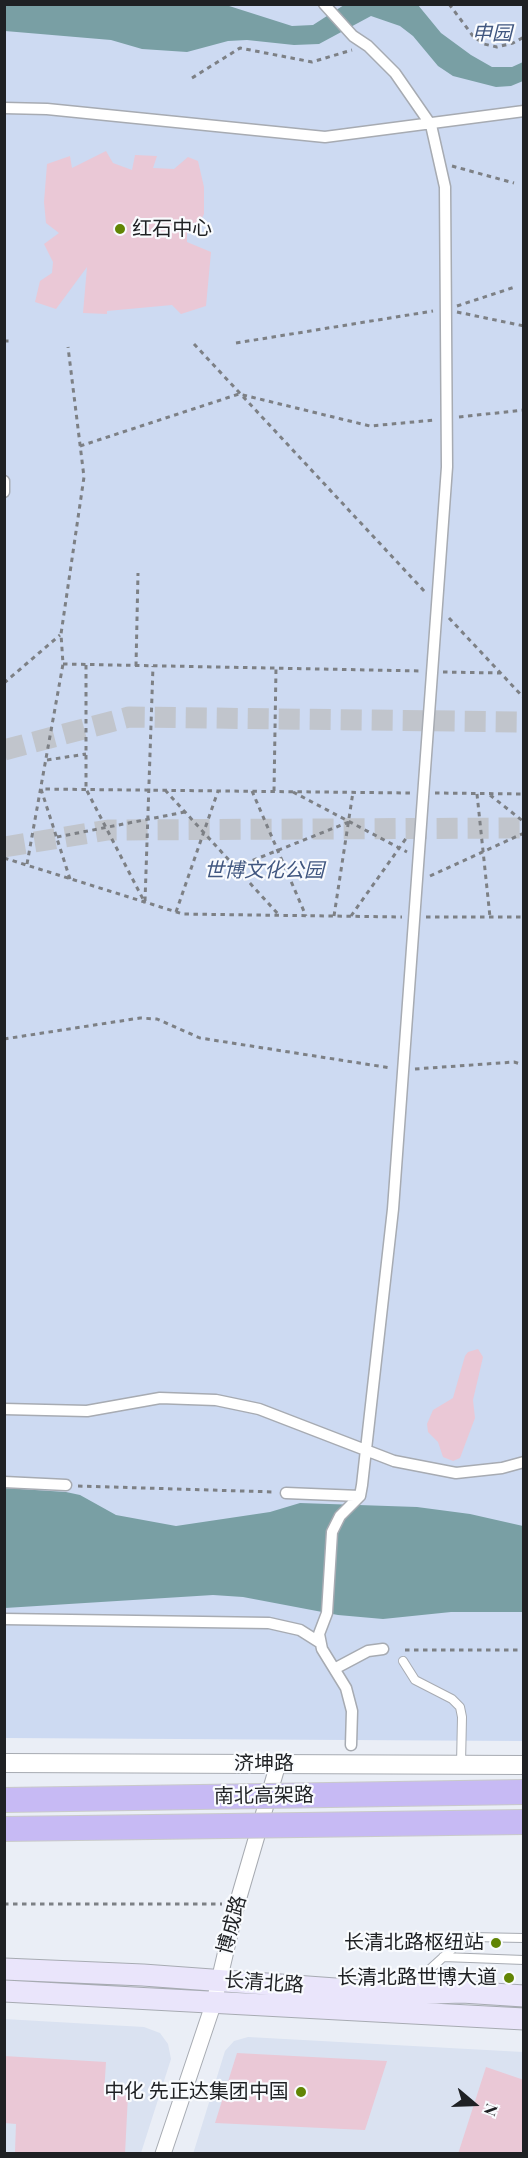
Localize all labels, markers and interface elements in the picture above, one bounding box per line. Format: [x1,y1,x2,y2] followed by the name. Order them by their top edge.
[472,22,512,46] park label: 申园
[132,217,212,241] place label: 红石中心
[113,222,127,236] marker: 红石中心
[204,859,324,883] park label: 世博文化公园
[234,1752,294,1776] street label: 济坤路
[214,1783,314,1809] street label: 南北高架路
[213,1893,251,1957] street label: 博成路
[344,1931,484,1955] place label: 长清北路枢纽站
[489,1936,503,1950] marker: 长清北路枢纽站
[337,1966,497,1990] place label: 长清北路世博大道
[223,1968,305,1998] street label: 长清北路
[502,1971,516,1985] marker: 长清北路世博大道
[444,2074,504,2134] north arrow
[104,2080,289,2104] place label: 中化 先正达集团中国
[294,2085,308,2099] marker: 中化 先正达集团中国
[480,2101,503,2119] text: N

